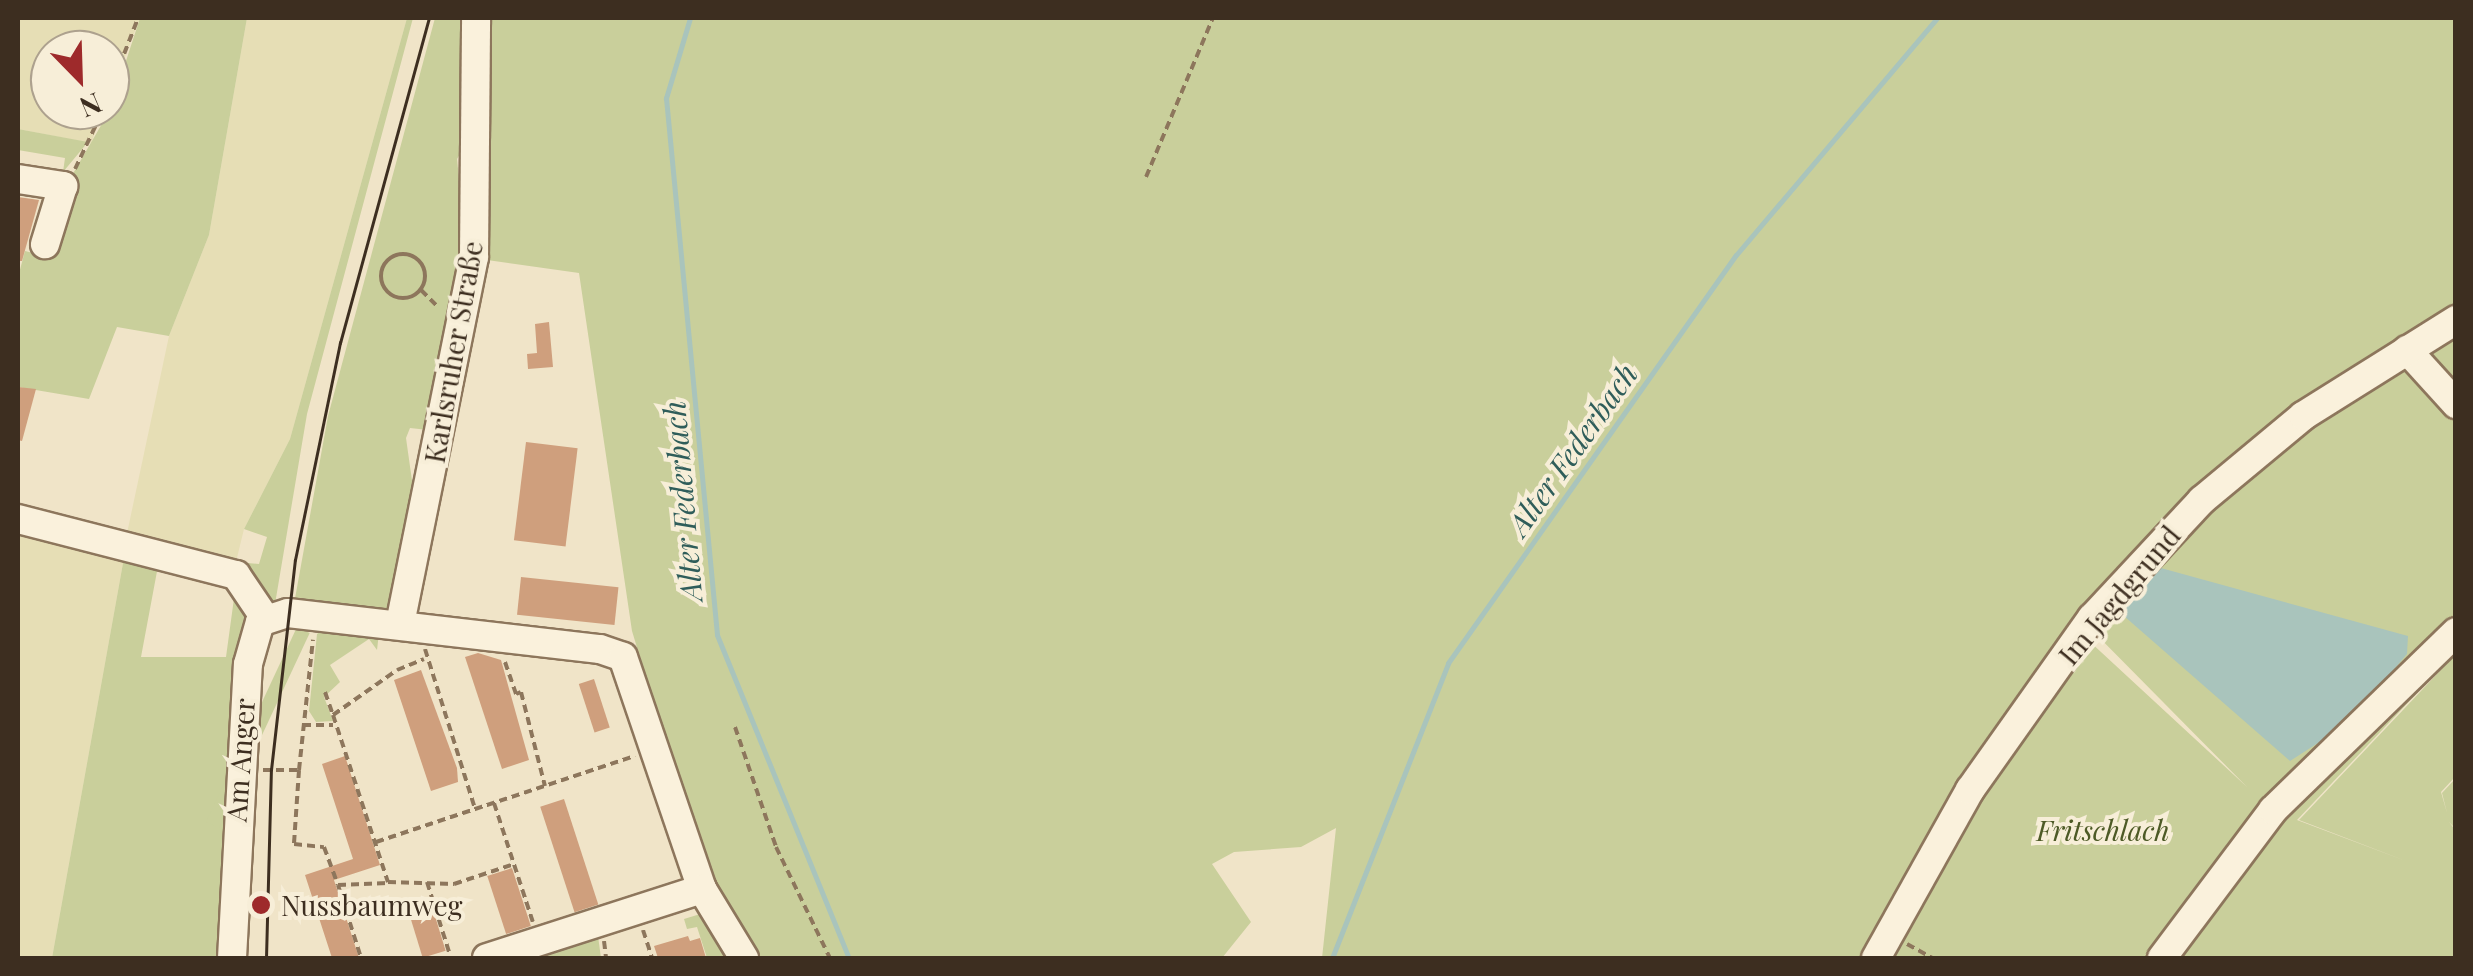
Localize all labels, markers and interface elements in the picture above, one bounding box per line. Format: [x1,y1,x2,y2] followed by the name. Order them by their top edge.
[30,30,130,130] north arrow
[75,85,108,127] text: N
[417,238,489,466] street label: Karlsruher Straße
[1500,356,1644,542] water label: Alter Federbach
[655,399,709,603] water label: Alter Federbach
[2051,519,2187,671] street label: Im Jagdgrund
[219,697,261,823] street label: Am Anger
[2037,813,2169,847] park label: Fritschlach
[281,888,462,922] place label: Nussbaumweg
[250,894,272,916] marker: Nussbaumweg

